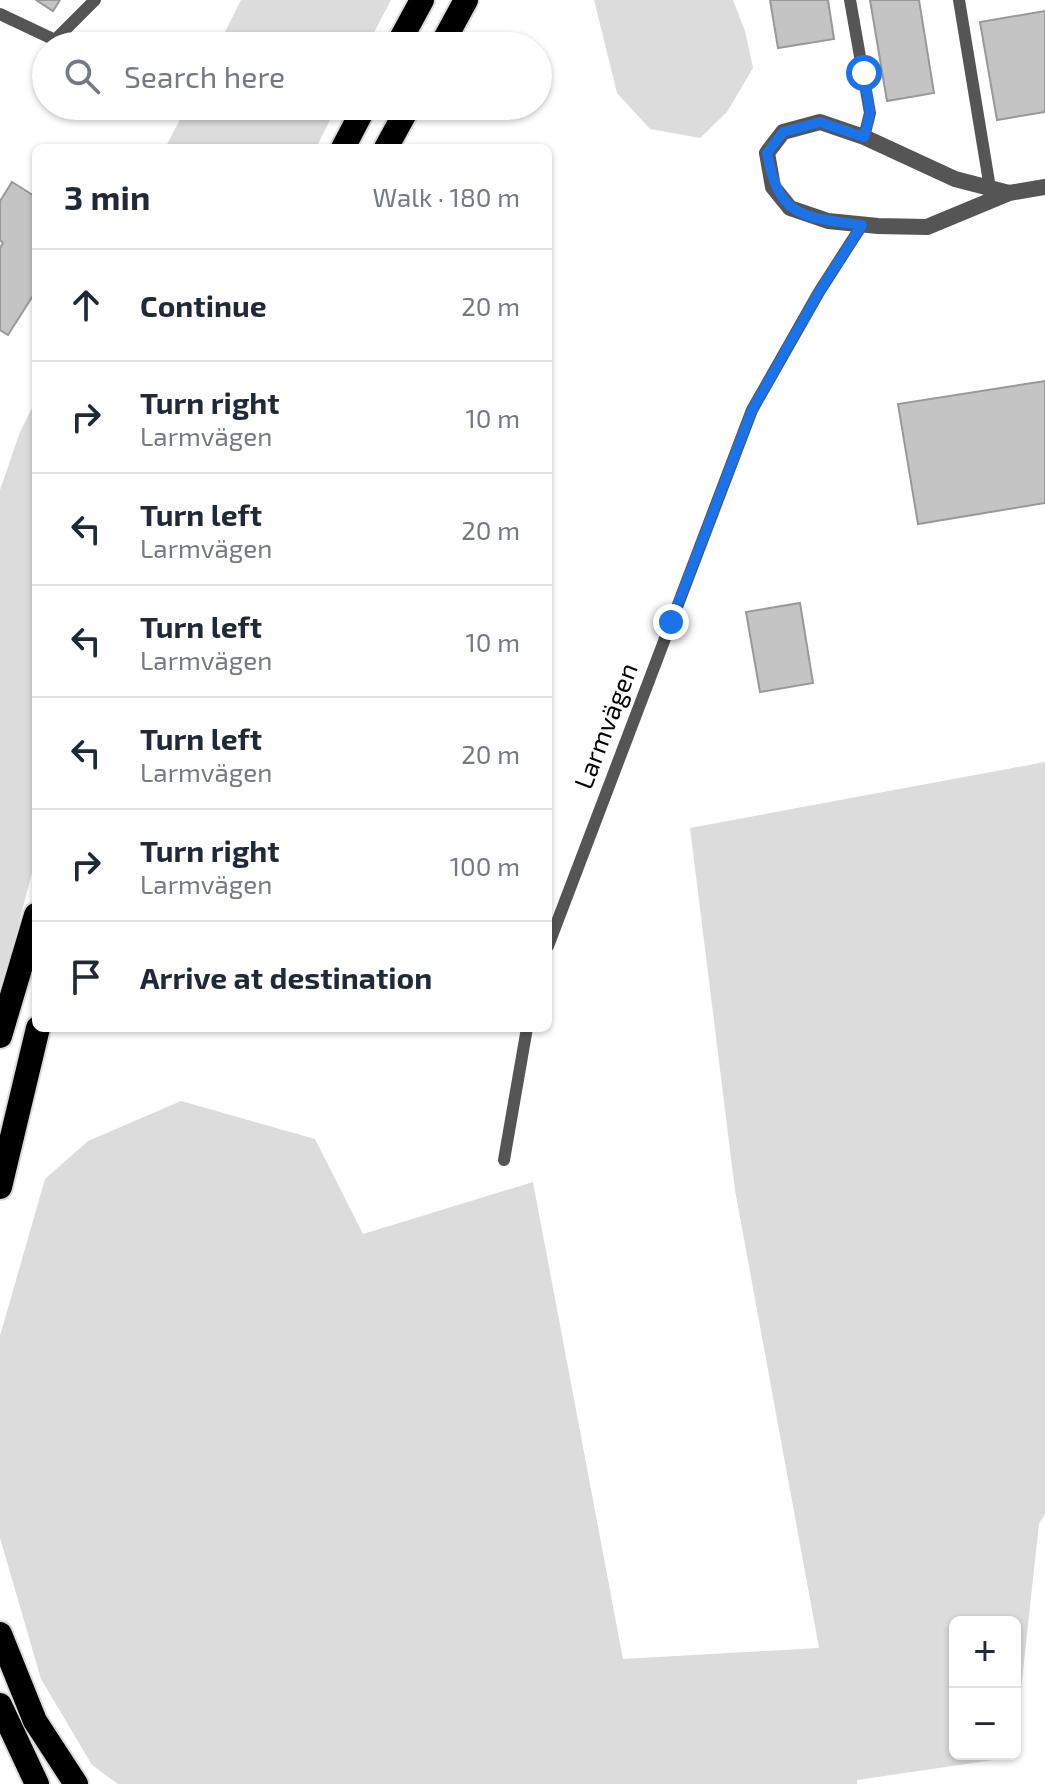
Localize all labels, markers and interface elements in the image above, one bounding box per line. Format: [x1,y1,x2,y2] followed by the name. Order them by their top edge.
[32,32,552,120] search box
[60,54,104,98] icon: search
[846,55,882,91] route start
[124,58,285,94] text: Search here
[64,176,150,217] text: 3 min
[373,181,520,212] text: Walk · 180 m
[64,283,108,327] icon: ahead
[140,287,267,323] text: Continue
[461,290,520,321] text: 20 m
[140,384,280,420] text: Turn right
[64,395,108,439] icon: right
[465,402,520,433] text: 10 m
[140,420,272,451] text: Larmvägen
[140,496,262,532] text: Turn left
[64,507,108,551] icon: left
[461,514,520,545] text: 20 m
[140,532,272,563] text: Larmvägen
[653,604,689,640] route end
[140,608,262,644] text: Turn left
[64,619,108,663] icon: left
[465,626,520,657] text: 10 m
[140,644,272,675] text: Larmvägen
[566,658,643,793] street label: Larmvägen
[140,720,262,756] text: Turn left
[64,731,108,775] icon: left
[461,738,520,769] text: 20 m
[140,756,272,787] text: Larmvägen
[140,832,280,868] text: Turn right
[64,843,108,887] icon: right
[450,850,520,881] text: 100 m
[140,868,272,899] text: Larmvägen
[64,955,108,999] icon: arrive
[140,959,432,995] text: Arrive at destination
[949,1616,1021,1760] map controls
[949,1616,1021,1688] button: +
[949,1688,1021,1760] button: −

